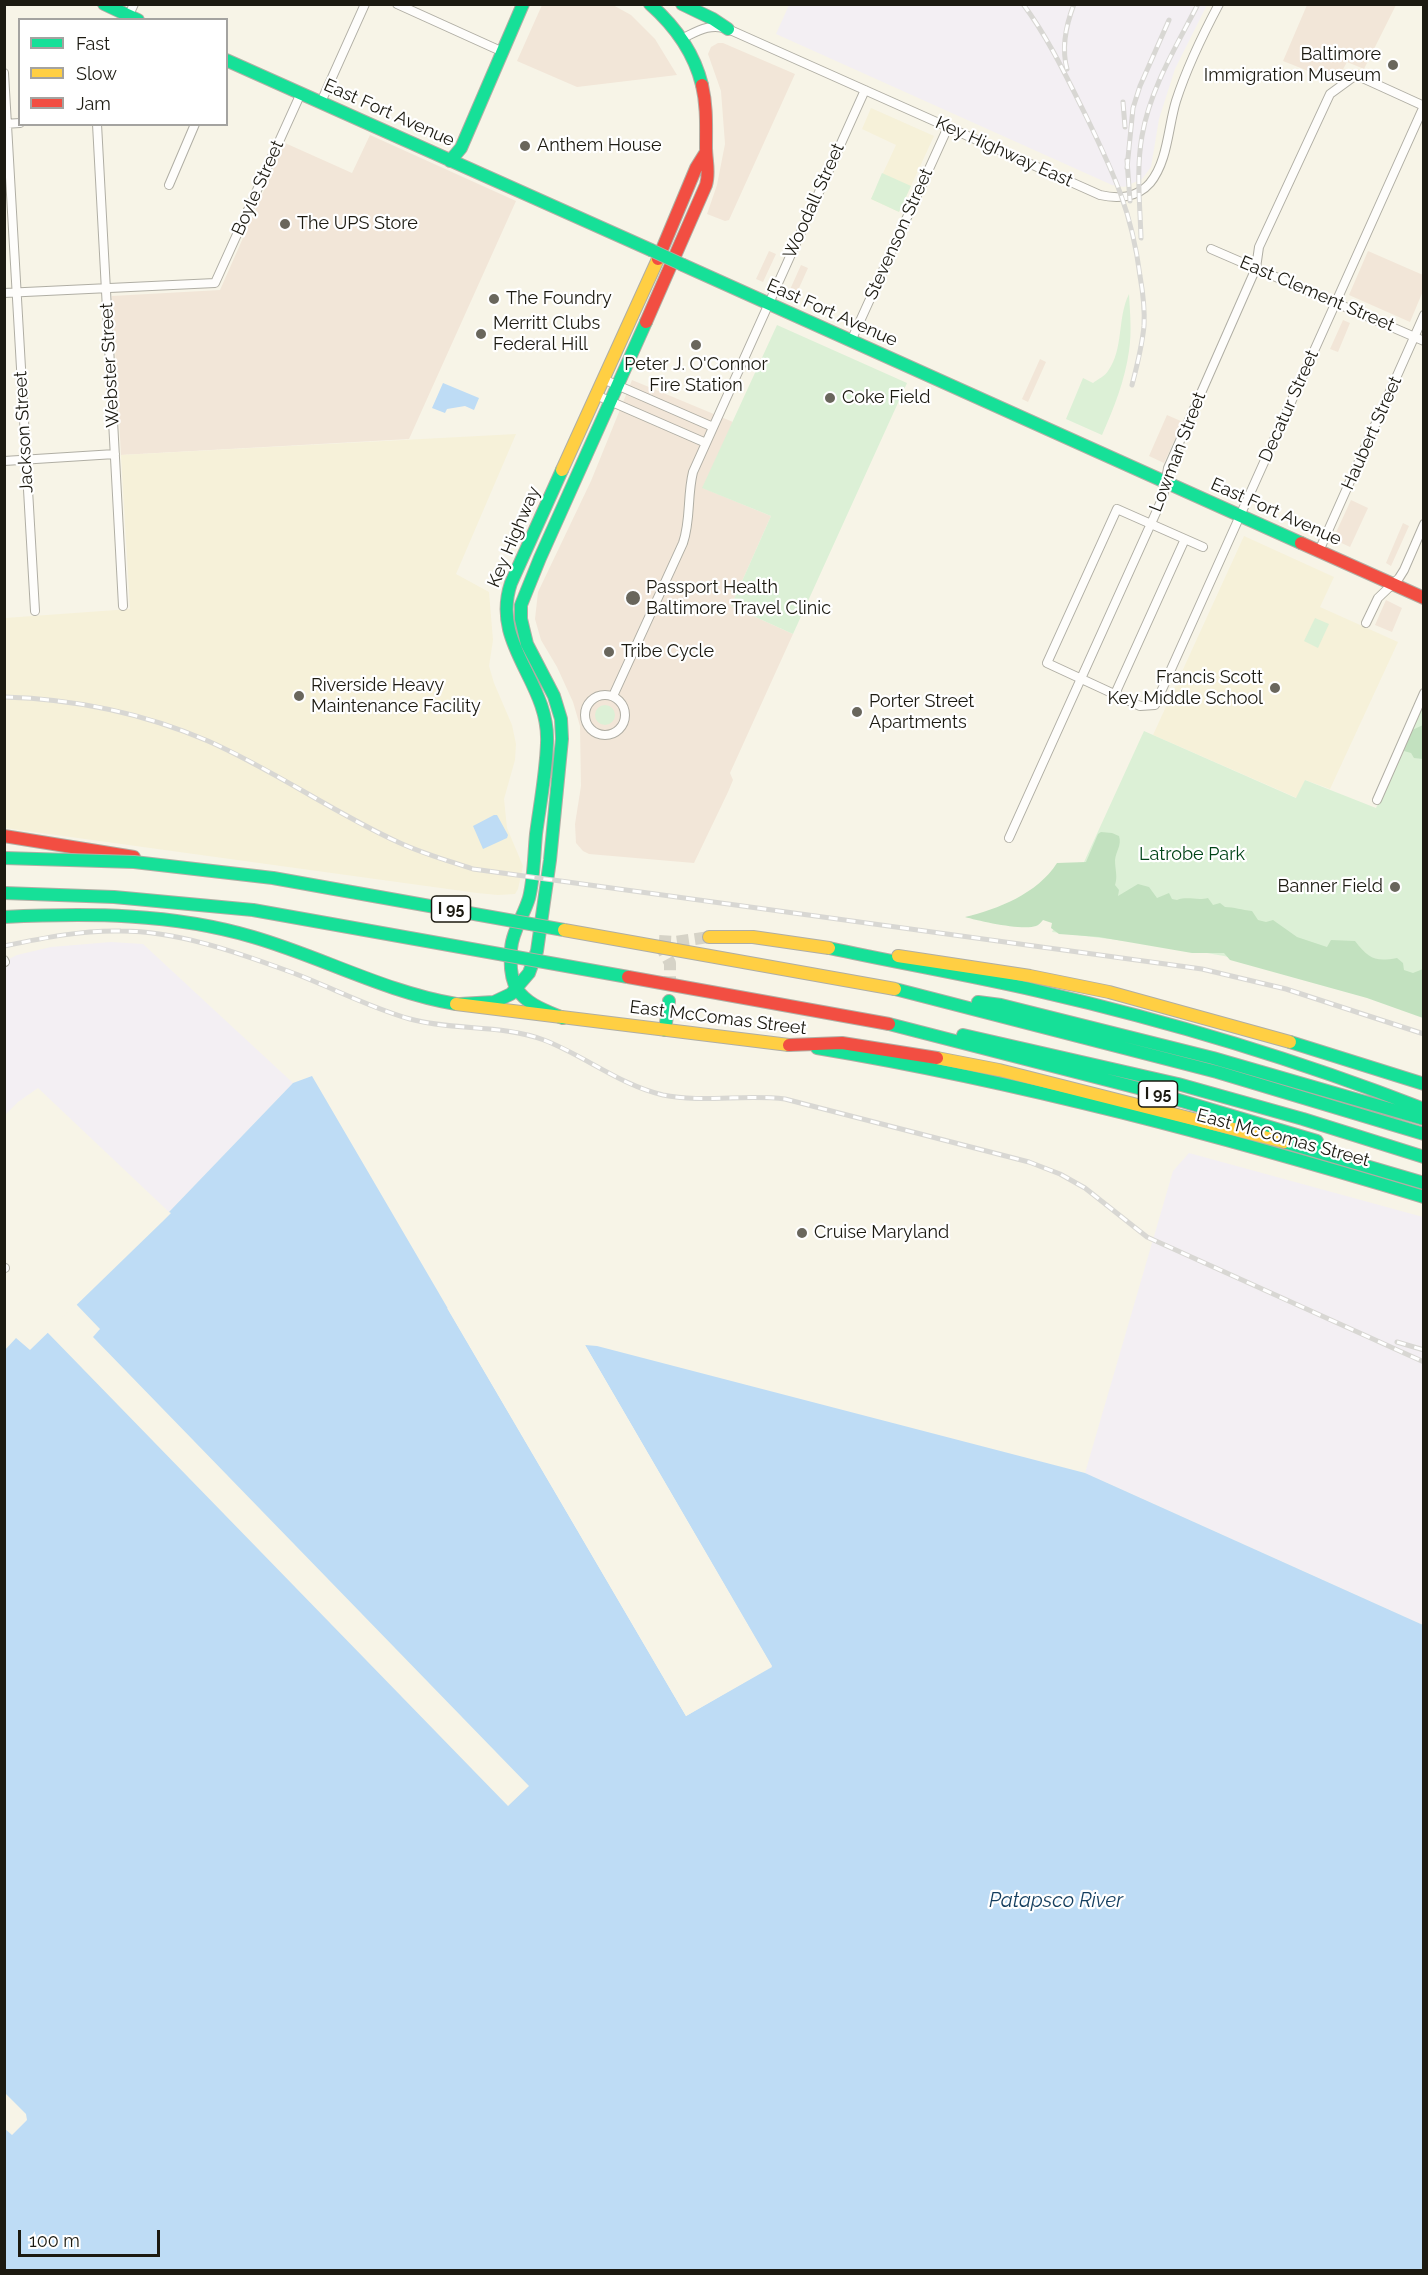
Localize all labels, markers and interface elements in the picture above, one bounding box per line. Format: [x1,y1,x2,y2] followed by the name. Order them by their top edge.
[18,18,228,126] legend
[76,33,110,54] text: Fast
[1204,44,1381,86] place label: Baltimore Immigration Museum
[1386,58,1400,72] marker: Baltimore Immigration Museum
[76,63,117,84] text: Slow
[320,74,458,152] street label: East Fort Avenue
[76,93,111,114] text: Jam
[932,112,1076,192] street label: Key Highway East
[537,135,662,157] place label: Anthem House
[227,137,289,239] street label: Boyle Street
[518,139,532,153] marker: Anthem House
[779,140,849,262] street label: Woodall Street
[860,165,938,303] street label: Stevenson Street
[297,213,418,235] place label: The UPS Store
[278,217,292,231] marker: The UPS Store
[1236,252,1398,336] street label: East Clement Street
[763,274,901,352] street label: East Fort Avenue
[506,288,612,310] place label: The Foundry
[487,292,501,306] marker: The Foundry
[96,302,124,428] street label: Webster Street
[493,313,600,356] place label: Merritt Clubs Federal Hill
[474,327,488,341] marker: Merritt Clubs Federal Hill
[689,338,703,352] marker: Peter J. O'Connor Fire Station
[1255,347,1323,465] street label: Decatur Street
[624,354,768,397] place label: Peter J. O'Connor Fire Station
[10,370,38,494] street label: Jackson Street
[1337,373,1407,493] street label: Haubert Street
[842,387,930,409] place label: Coke Field
[1145,389,1211,515] street label: Lowman Street
[823,391,837,405] marker: Coke Field
[1207,473,1345,551] street label: East Fort Avenue
[483,483,545,591] street label: Key Highway
[646,577,831,620] place label: Passport Health Baltimore Travel Clinic
[624,589,642,607] marker: Passport Health Baltimore Travel Clinic
[621,641,714,663] place label: Tribe Cycle
[602,645,616,659] marker: Tribe Cycle
[1108,667,1263,710] place label: Francis Scott Key Middle School
[311,675,481,718] place label: Riverside Heavy Maintenance Facility
[1268,681,1282,695] marker: Francis Scott Key Middle School
[292,689,306,703] marker: Riverside Heavy Maintenance Facility
[869,691,974,734] place label: Porter Street Apartments
[850,705,864,719] marker: Porter Street Apartments
[1139,844,1245,866] park label: Latrobe Park
[1278,876,1383,898] place label: Banner Field
[1388,880,1402,894] marker: Banner Field
[432,896,470,922] road number: I 95
[628,996,808,1040] street label: East McComas Street
[1138,1081,1178,1107] road number: I 95
[1194,1105,1372,1171] street label: East McComas Street
[814,1222,949,1244] place label: Cruise Maryland
[795,1226,809,1240] marker: Cruise Maryland
[989,1889,1123,1913] water label: Patapsco River
[21,2218,164,2256] scale bar
[29,2230,80,2251] text: 100 m

